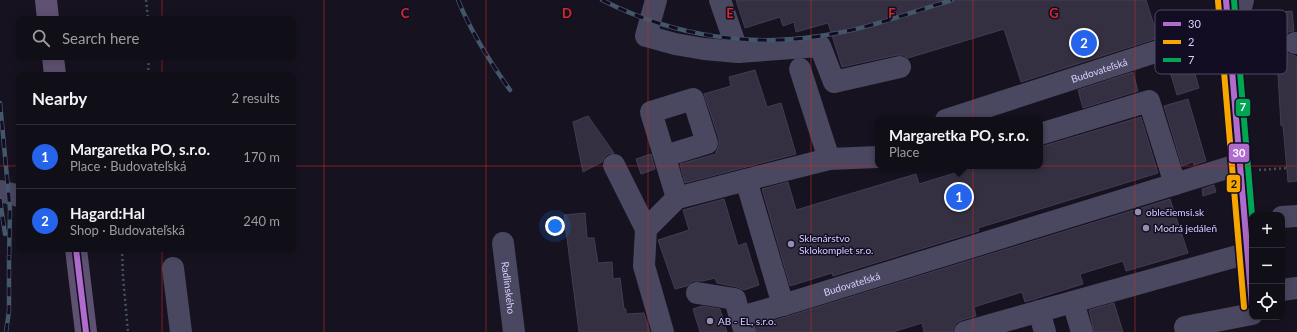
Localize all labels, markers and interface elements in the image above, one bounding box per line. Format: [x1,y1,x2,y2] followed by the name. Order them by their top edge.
[401,5,410,21] text: C
[562,5,572,21] text: D
[726,5,734,21] text: E
[888,5,896,21] text: F
[1049,5,1059,21] text: G
[1155,10,1287,74] legend
[16,16,296,60] search box
[1188,17,1201,30] text: 30
[30,27,52,49] icon: search
[1071,28,1097,58] pin: 2
[62,29,139,47] text: Search here
[1188,35,1194,48] text: 2
[1188,53,1194,66] text: 7
[1069,55,1129,85] street label: Budovateľská
[32,88,87,109] text: Nearby
[232,90,280,106] text: 2 results
[1235,98,1251,117] line badge: 7
[1240,100,1246,113] text: 7
[875,117,1043,169] popup
[889,126,1029,144] text: Margaretka PO, s.r.o.
[70,140,210,158] text: Margaretka PO, s.r.o.
[1228,143,1250,163] line badge: 30
[889,144,919,160] text: Place
[1233,146,1246,159] text: 30
[41,149,49,165] text: 1
[243,149,280,165] text: 170 m
[70,158,186,174] text: Place · Budovateľská
[1226,174,1241,193] line badge: 2
[1231,177,1237,190] text: 2
[946,182,972,212] pin: 1
[70,204,145,222] text: Hagard:Hal
[1146,206,1205,218] place label: oblečiemsi.sk
[1133,207,1143,217] marker: oblečiemsi.sk
[1249,212,1285,320] map controls
[1249,212,1285,248] button: +
[41,213,49,229] text: 2
[243,213,280,229] text: 240 m
[545,216,565,236] your location
[70,222,185,238] text: Shop · Budovateľská
[1154,222,1217,234] place label: Modrá jedáleň
[1141,223,1151,233] marker: Modrá jedáleň
[799,232,873,256] place label: Sklenárstvo Sklokomplet sr.o.
[786,239,796,249] marker: Sklenárstvo Sklokomplet sr.o.
[1249,248,1285,284] button: −
[499,261,518,315] street label: Radlinského
[822,269,882,298] street label: Budovateľská
[1249,284,1285,320] button: locate
[718,315,776,327] place label: AB - EL, s.r.o.
[705,316,715,326] marker: AB - EL, s.r.o.

